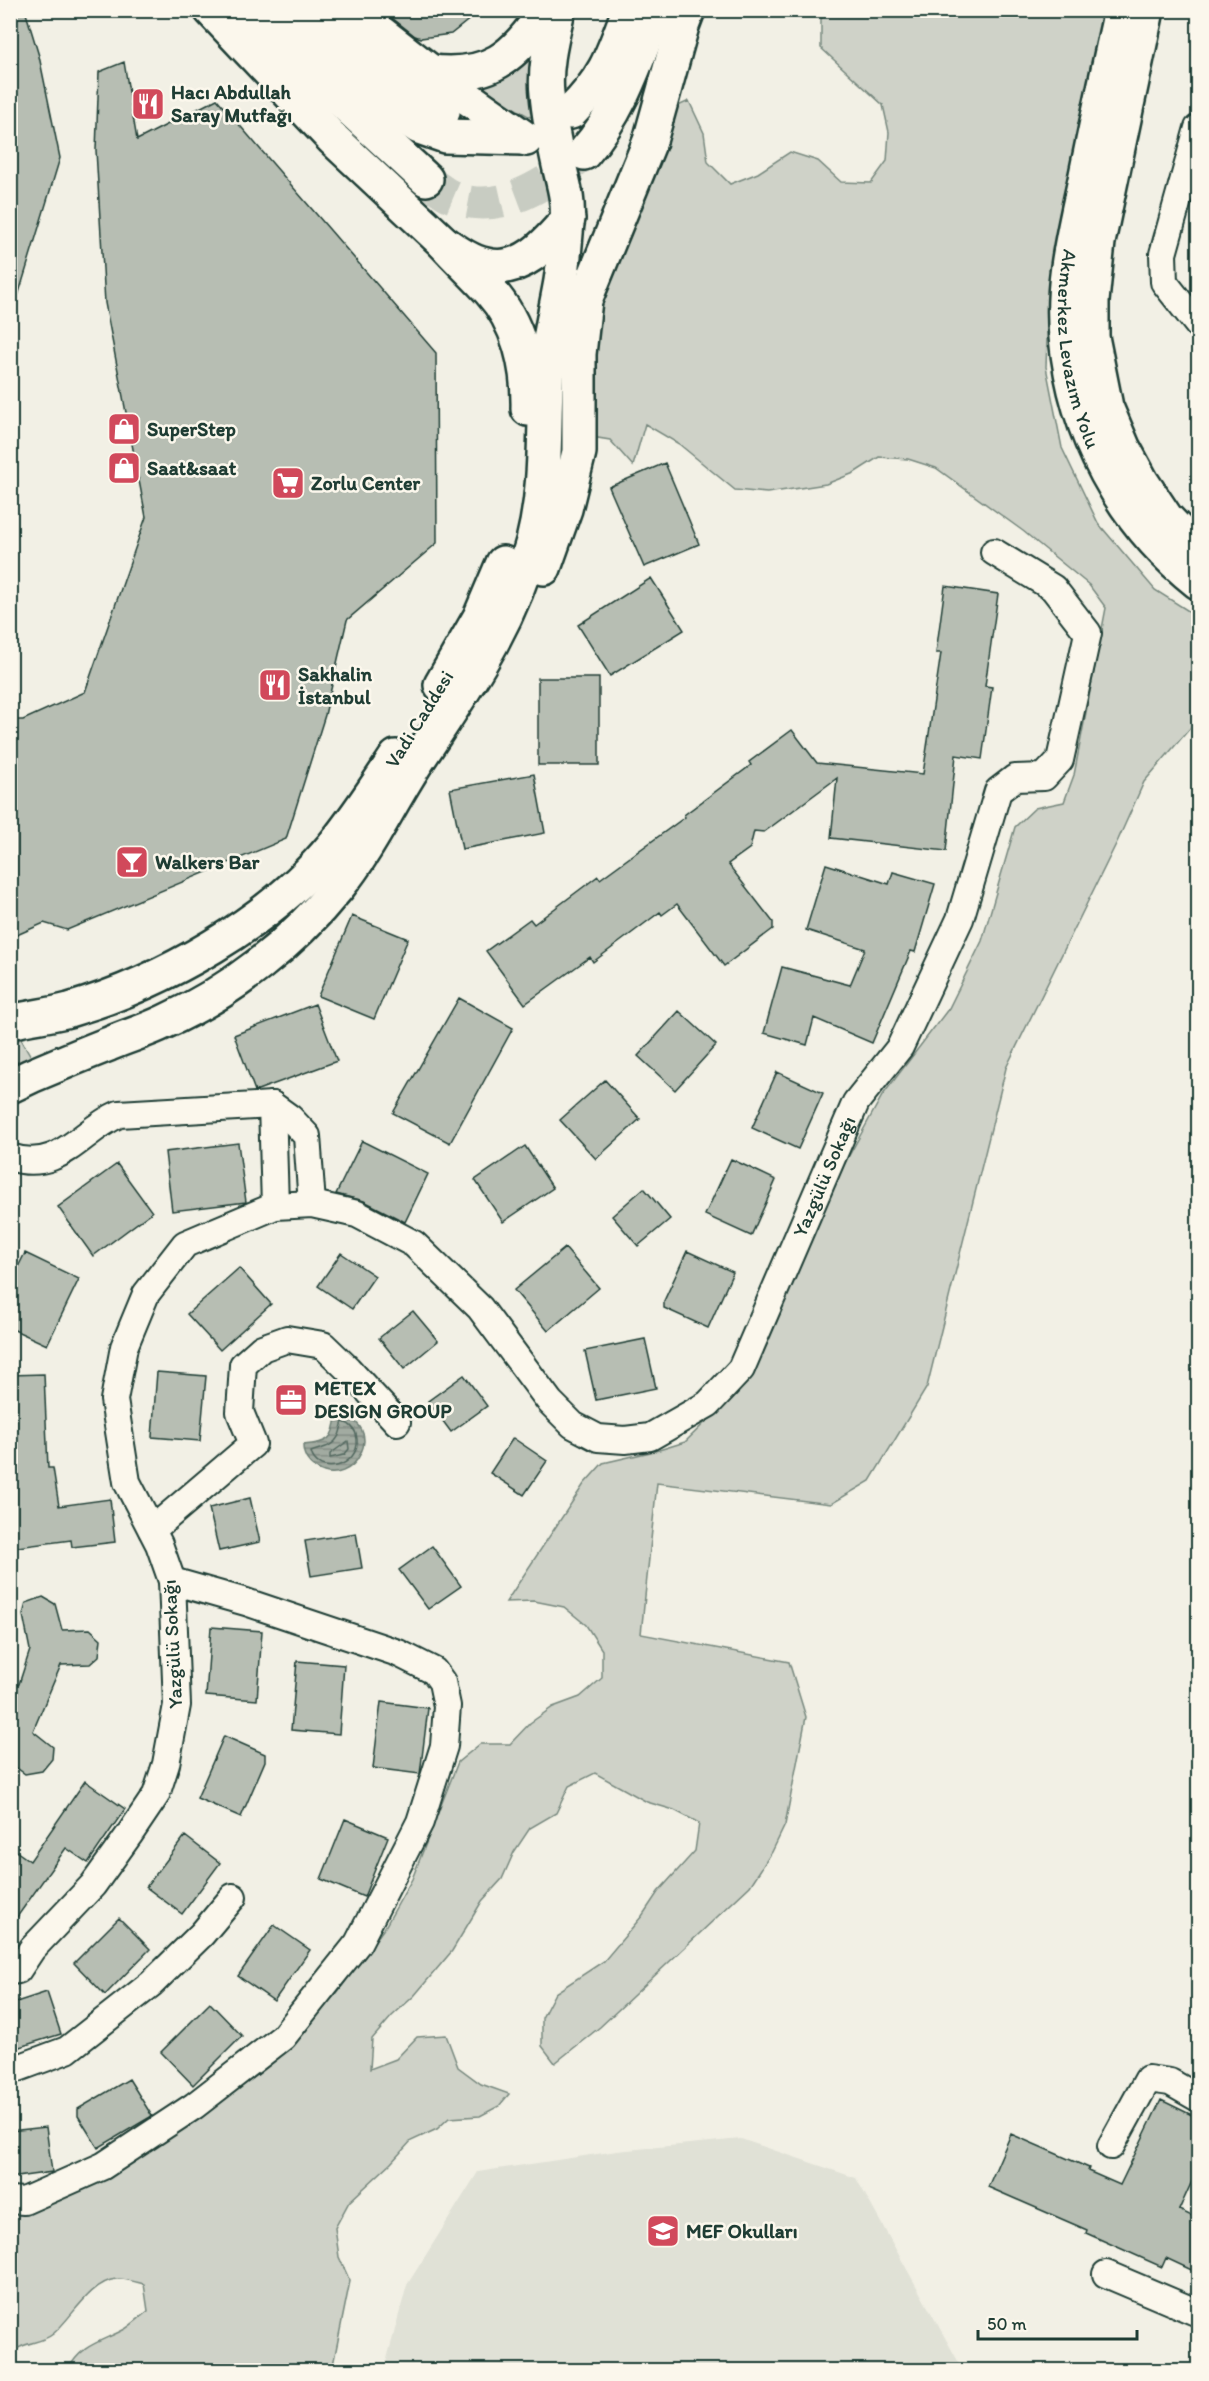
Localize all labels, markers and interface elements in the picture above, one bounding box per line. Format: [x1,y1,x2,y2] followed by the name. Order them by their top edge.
[171,80,292,128] place label: Hacı Abdullah Saray Mutfağı
[130,86,166,122] restaurant icon: Hacı Abdullah Saray Mutfağı
[1053,248,1105,452] street label: Akmerkez Levazım Yolu
[106,411,142,447] shop icon: SuperStep
[147,417,236,442] place label: SuperStep
[106,450,142,486] shop icon: Saat&saat
[147,456,237,480] place label: Saat&saat
[270,465,306,501] supermarket icon: Zorlu Center
[311,471,421,495] place label: Zorlu Center
[298,662,373,709] place label: Sakhalin İstanbul
[380,666,458,772] street label: Vadi Caddesi
[257,667,293,703] restaurant icon: Sakhalin İstanbul
[114,844,150,880] bar icon: Walkers Bar
[155,850,260,874] place label: Walkers Bar
[787,1112,861,1240] street label: Yazgülü Sokağı
[314,1376,452,1423] place label: METEX DESIGN GROUP
[273,1382,309,1418] office icon: METEX DESIGN GROUP
[157,1579,187,1709] street label: Yazgülü Sokağı
[645,2213,681,2249] school or university icon: MEF Okulları
[686,2219,798,2243] place label: MEF Okulları
[978,2303,1137,2341] scale bar
[987,2313,1027,2335] text: 50 m

